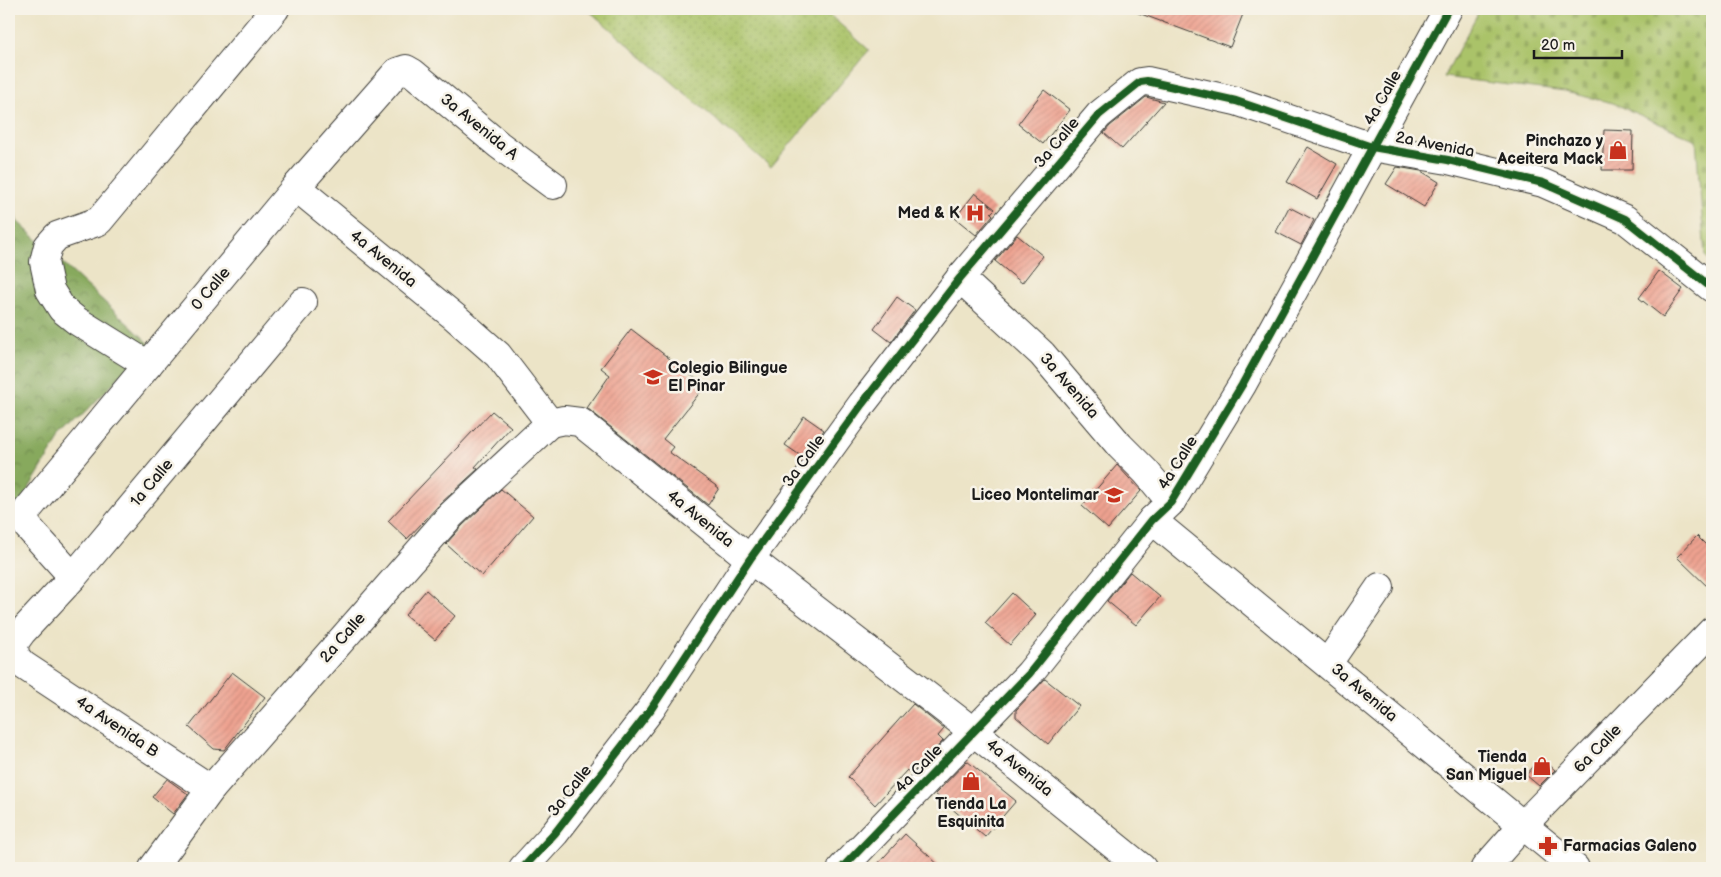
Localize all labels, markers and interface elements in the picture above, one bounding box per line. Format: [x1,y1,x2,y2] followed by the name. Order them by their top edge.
[1534,28,1621,60] scale bar
[1541,36,1575,55] text: 20 m
[1360,67,1406,129] street label: 4a Calle
[436,90,522,164] street label: 3a Avenida A
[1030,113,1084,172] street label: 3a Calle
[1394,128,1476,162] street label: 2a Avenida
[1496,132,1604,169] place label: Pinchazo y Aceitera Mack
[1607,139,1629,161] shop icon: Pinchazo y Aceitera Mack
[964,202,986,224] hospital icon: Med & K
[898,204,960,223] place label: Med & K
[346,226,420,292] street label: 4a Avenida
[187,263,235,315] street label: 0 Calle
[1035,349,1103,423] street label: 3a Avenida
[668,359,787,396] place label: Colegio Bilingue El Pinar
[642,366,664,388] school or university icon: Colegio Bilingue El Pinar
[779,431,830,491] street label: 3a Calle
[1154,432,1202,494] street label: 4a Calle
[127,455,178,511] street label: 1a Calle
[1103,484,1125,506] school or university icon: Liceo Montelimar
[663,486,737,552] street label: 4a Avenida
[971,486,1100,505] place label: Liceo Montelimar
[316,609,370,667] street label: 2a Calle
[1327,660,1401,726] street label: 3a Avenida
[72,692,162,762] street label: 4a Avenida B
[1570,720,1626,777] street label: 6a Calle
[982,735,1056,801] street label: 4a Avenida
[891,740,947,797] street label: 4a Calle
[1446,748,1527,785] place label: Tienda San Miguel
[1531,755,1553,777] shop icon: Tienda San Miguel
[544,761,596,821] street label: 3a Calle
[960,770,982,792] shop icon: Tienda La Esquinita
[935,795,1007,832] place label: Tienda La Esquinita
[1537,835,1559,857] pharmacy icon: Farmacias Galeno
[1563,837,1697,856] place label: Farmacias Galeno

